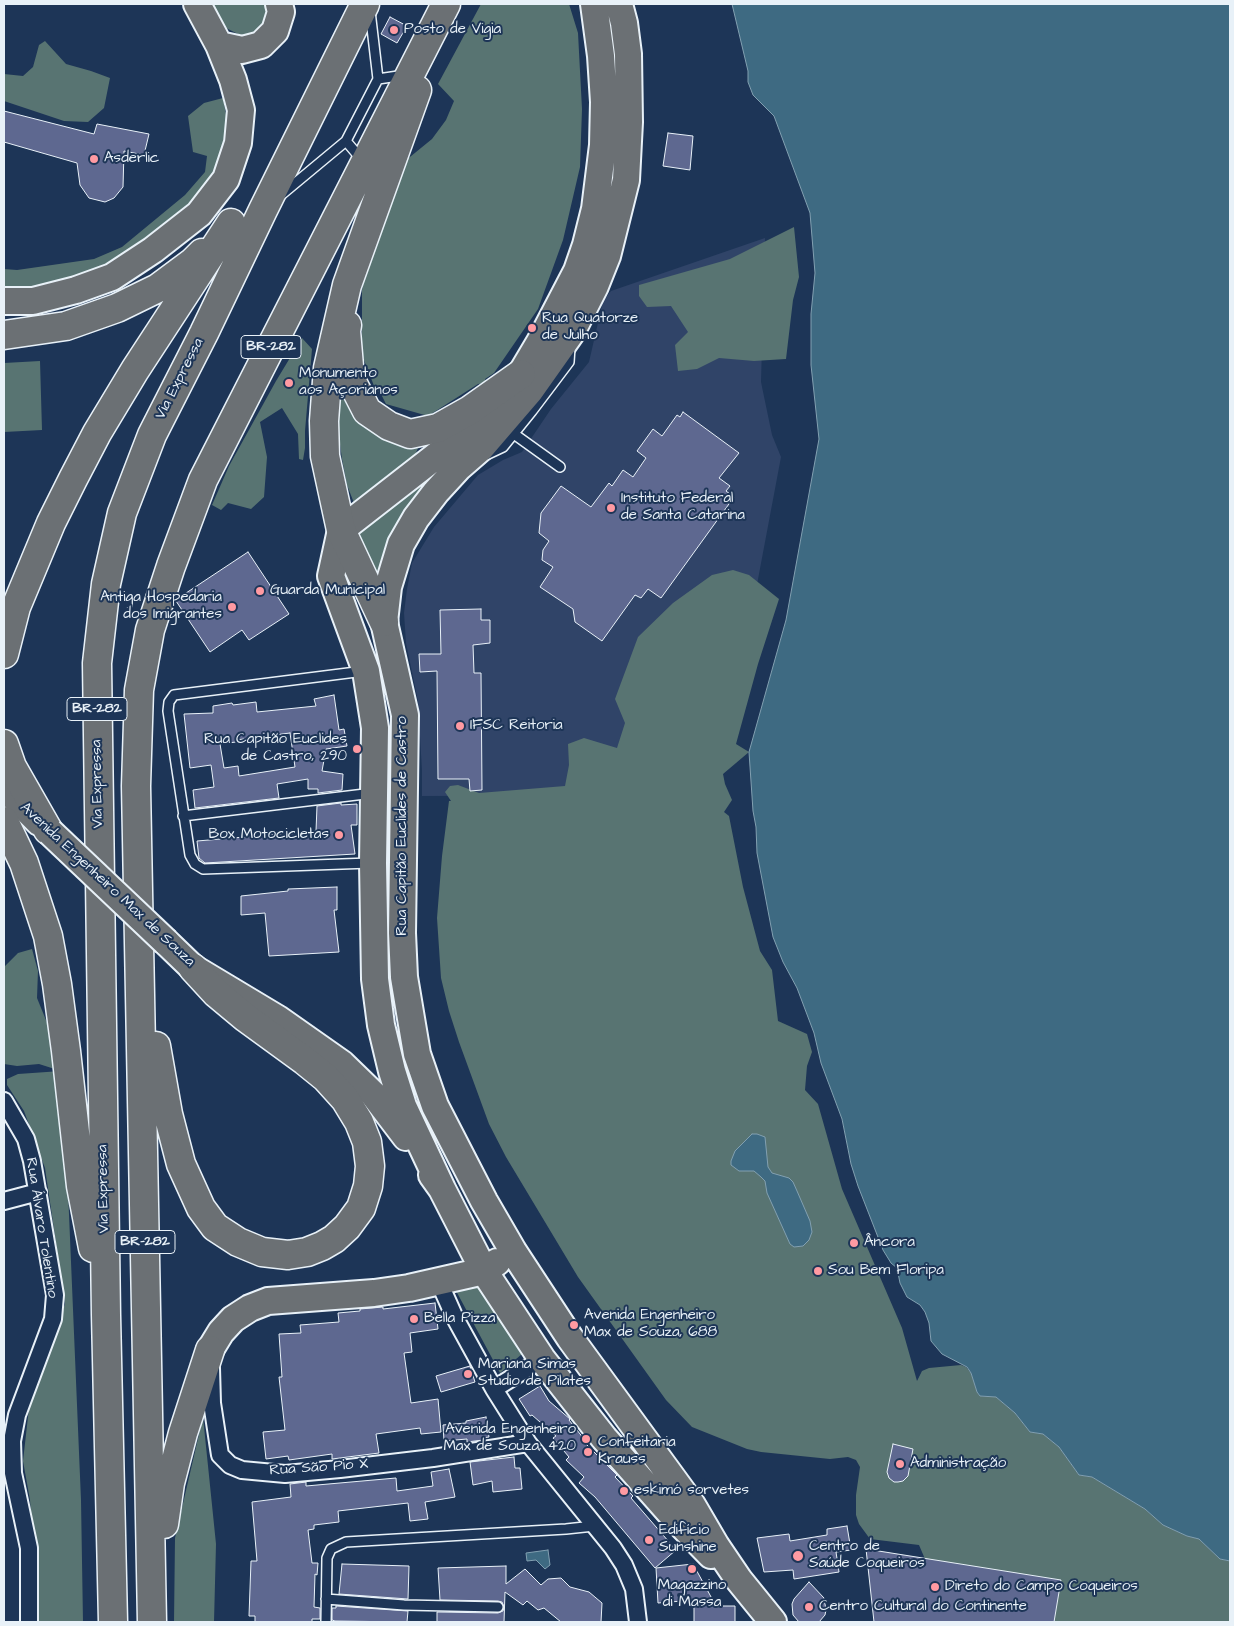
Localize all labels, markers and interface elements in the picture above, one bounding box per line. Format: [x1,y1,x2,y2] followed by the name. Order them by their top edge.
[404,21,501,39] place label: Posto de Vigia
[388,24,400,36] marker: Posto de Vigia
[104,150,159,168] place label: Asderlic
[88,153,100,165] marker: Asderlic
[542,310,638,345] place label: Rua Quatorze de Julho
[526,322,538,334] marker: Rua Quatorze de Julho
[152,335,208,423] street label: Via Expressa
[241,336,301,358] road number: BR-282
[299,365,398,400] place label: Monumento aos Açorianos
[283,377,295,389] marker: Monumento aos Açorianos
[621,490,745,525] place label: Instituto Federal de Santa Catarina
[605,502,617,514] marker: Instituto Federal de Santa Catarina
[270,582,385,600] place label: Guarda Municipal
[254,585,266,597] marker: Guarda Municipal
[100,589,222,624] place label: Antiga Hospedaria dos Imigrantes
[226,601,238,613] marker: Antiga Hospedaria dos Imigrantes
[67,698,127,721] road number: BR-282
[394,716,412,936] street label: Rua Capitão Euclides de Castro
[470,717,563,735] place label: IFSC Reitoria
[454,720,466,732] marker: IFSC Reitoria
[204,731,347,766] place label: Rua Capitão Euclides de Castro, 290
[88,740,108,828] street label: Via Expressa
[351,743,363,755] marker: Rua Capitão Euclides de Castro, 290
[16,799,198,971] street label: Avenida Engenheiro Max de Souza
[209,826,329,844] place label: Box Motocicletas
[333,829,345,841] marker: Box Motocicletas
[94,1145,114,1233] street label: Via Expressa
[21,1156,61,1300] street label: Rua Álvaro Tolentino
[115,1230,175,1254] road number: BR-282
[864,1234,915,1252] place label: Âncora
[848,1237,860,1249] marker: Âncora
[828,1262,944,1280] place label: Sou Bem Floripa
[812,1265,824,1277] marker: Sou Bem Floripa
[584,1307,717,1342] place label: Avenida Engenheiro Max de Souza, 688
[424,1310,495,1328] place label: Bella Pizza
[408,1313,420,1325] marker: Bella Pizza
[568,1319,580,1331] marker: Avenida Engenheiro Max de Souza, 688
[478,1356,591,1391] place label: Mariana Simas Studio de Pilates
[462,1368,474,1380] marker: Mariana Simas Studio de Pilates
[443,1421,576,1456] place label: Avenida Engenheiro Max de Souza, 420
[580,1433,592,1445] marker: Avenida Engenheiro Max de Souza, 420
[598,1434,676,1469] place label: Confeitaria Krauss
[582,1446,594,1458] marker: Confeitaria Krauss
[910,1455,1006,1473] place label: Administração
[269,1456,369,1480] street label: Rua São Pio X
[894,1458,906,1470] marker: Administração
[634,1482,749,1500] place label: eskimó sorvetes
[618,1485,630,1497] marker: eskimó sorvetes
[659,1522,717,1557] place label: Edifício Sunshine
[643,1534,655,1546] marker: Edifício Sunshine
[809,1538,925,1573] place label: Centro de Saúde Coqueiros
[791,1549,805,1563] marker: Centro de Saúde Coqueiros
[686,1563,698,1575] marker: Magazzino di Massa
[658,1577,726,1612] place label: Magazzino di Massa
[945,1578,1138,1596] place label: Direto do Campo Coqueiros
[929,1581,941,1593] marker: Direto do Campo Coqueiros
[819,1598,1027,1616] place label: Centro Cultural do Continente
[803,1601,815,1613] marker: Centro Cultural do Continente

